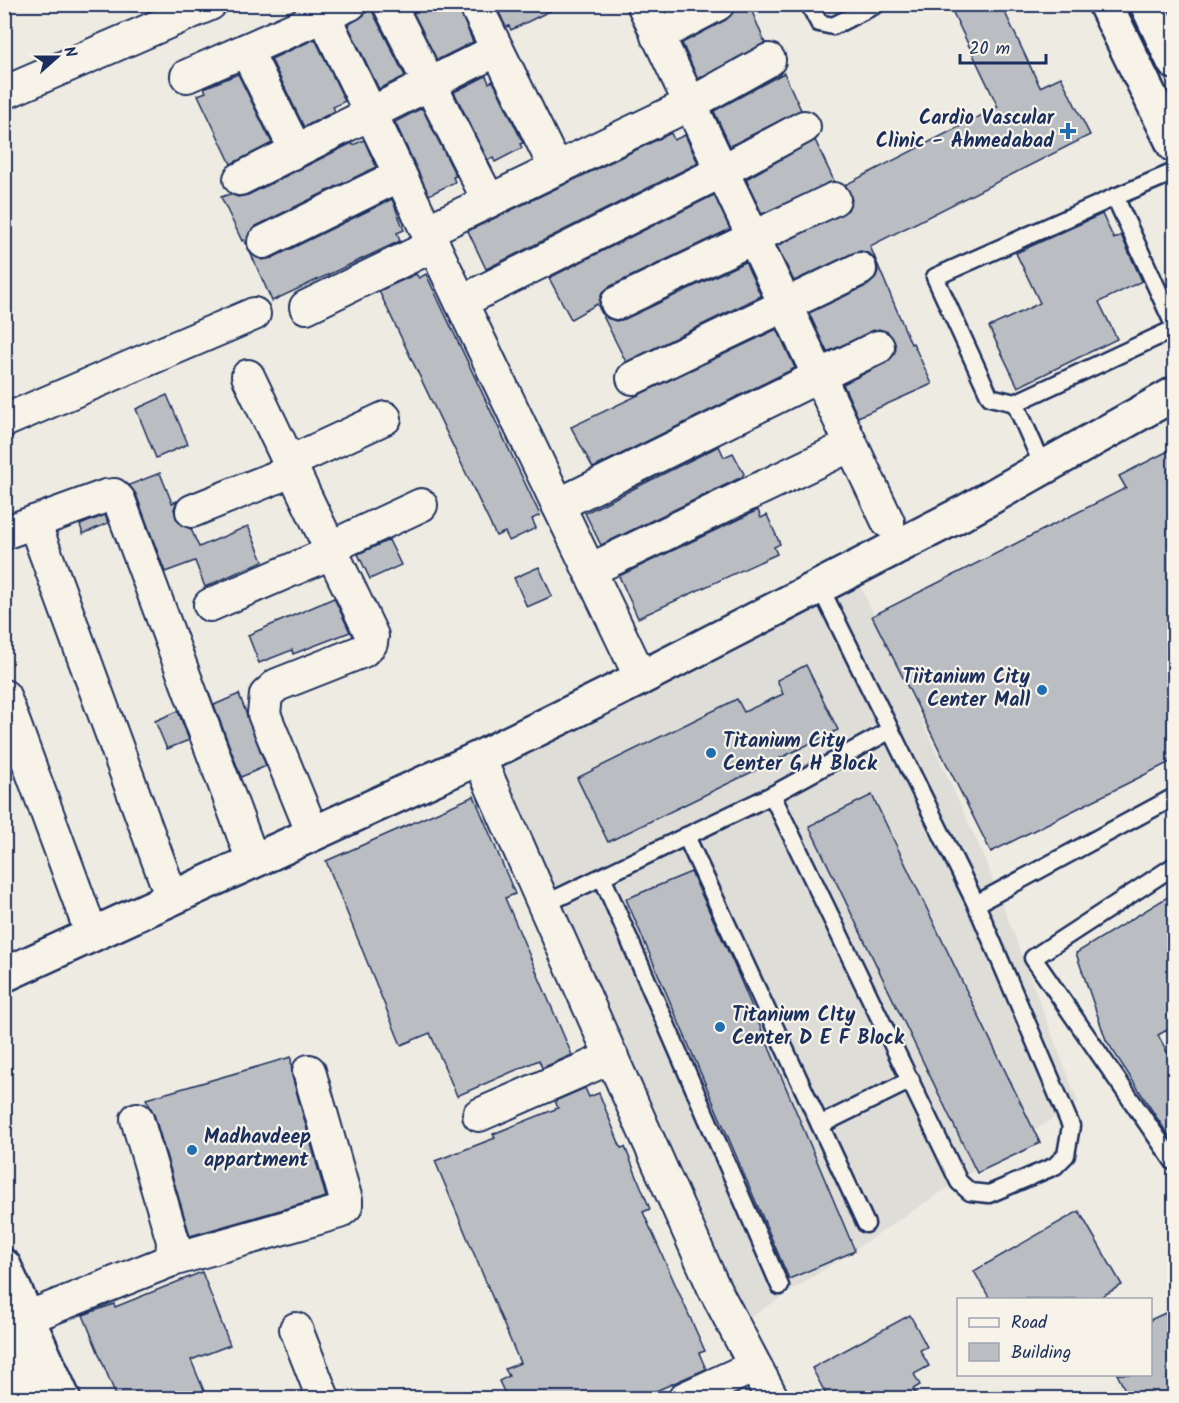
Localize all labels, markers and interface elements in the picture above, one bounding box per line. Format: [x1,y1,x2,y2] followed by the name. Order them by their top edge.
[27,27,87,87] north arrow
[960,27,1046,65] scale bar
[969,35,1010,64] text: 20 m
[56,43,83,61] text: N
[876,103,1055,158] place label: Cardio Vascular Clinic - Ahmedabad
[1059,122,1077,140] marker: Cardio Vascular Clinic - Ahmedabad
[902,662,1031,717] place label: Tiitanium City Center Mall
[1035,683,1049,697] marker: Tiitanium City Center Mall
[723,726,878,781] place label: Titanium City Center G H Block
[704,746,718,760] marker: Titanium City Center G H Block
[732,1000,905,1055] place label: Titanium CIty Center D E F Block
[713,1020,727,1034] marker: Titanium CIty Center D E F Block
[204,1122,311,1177] place label: Madhavdeep appartment
[185,1143,199,1157] marker: Madhavdeep appartment
[957,1298,1152,1376] legend
[1011,1309,1048,1338] text: Road
[1011,1339,1071,1368] text: Building

